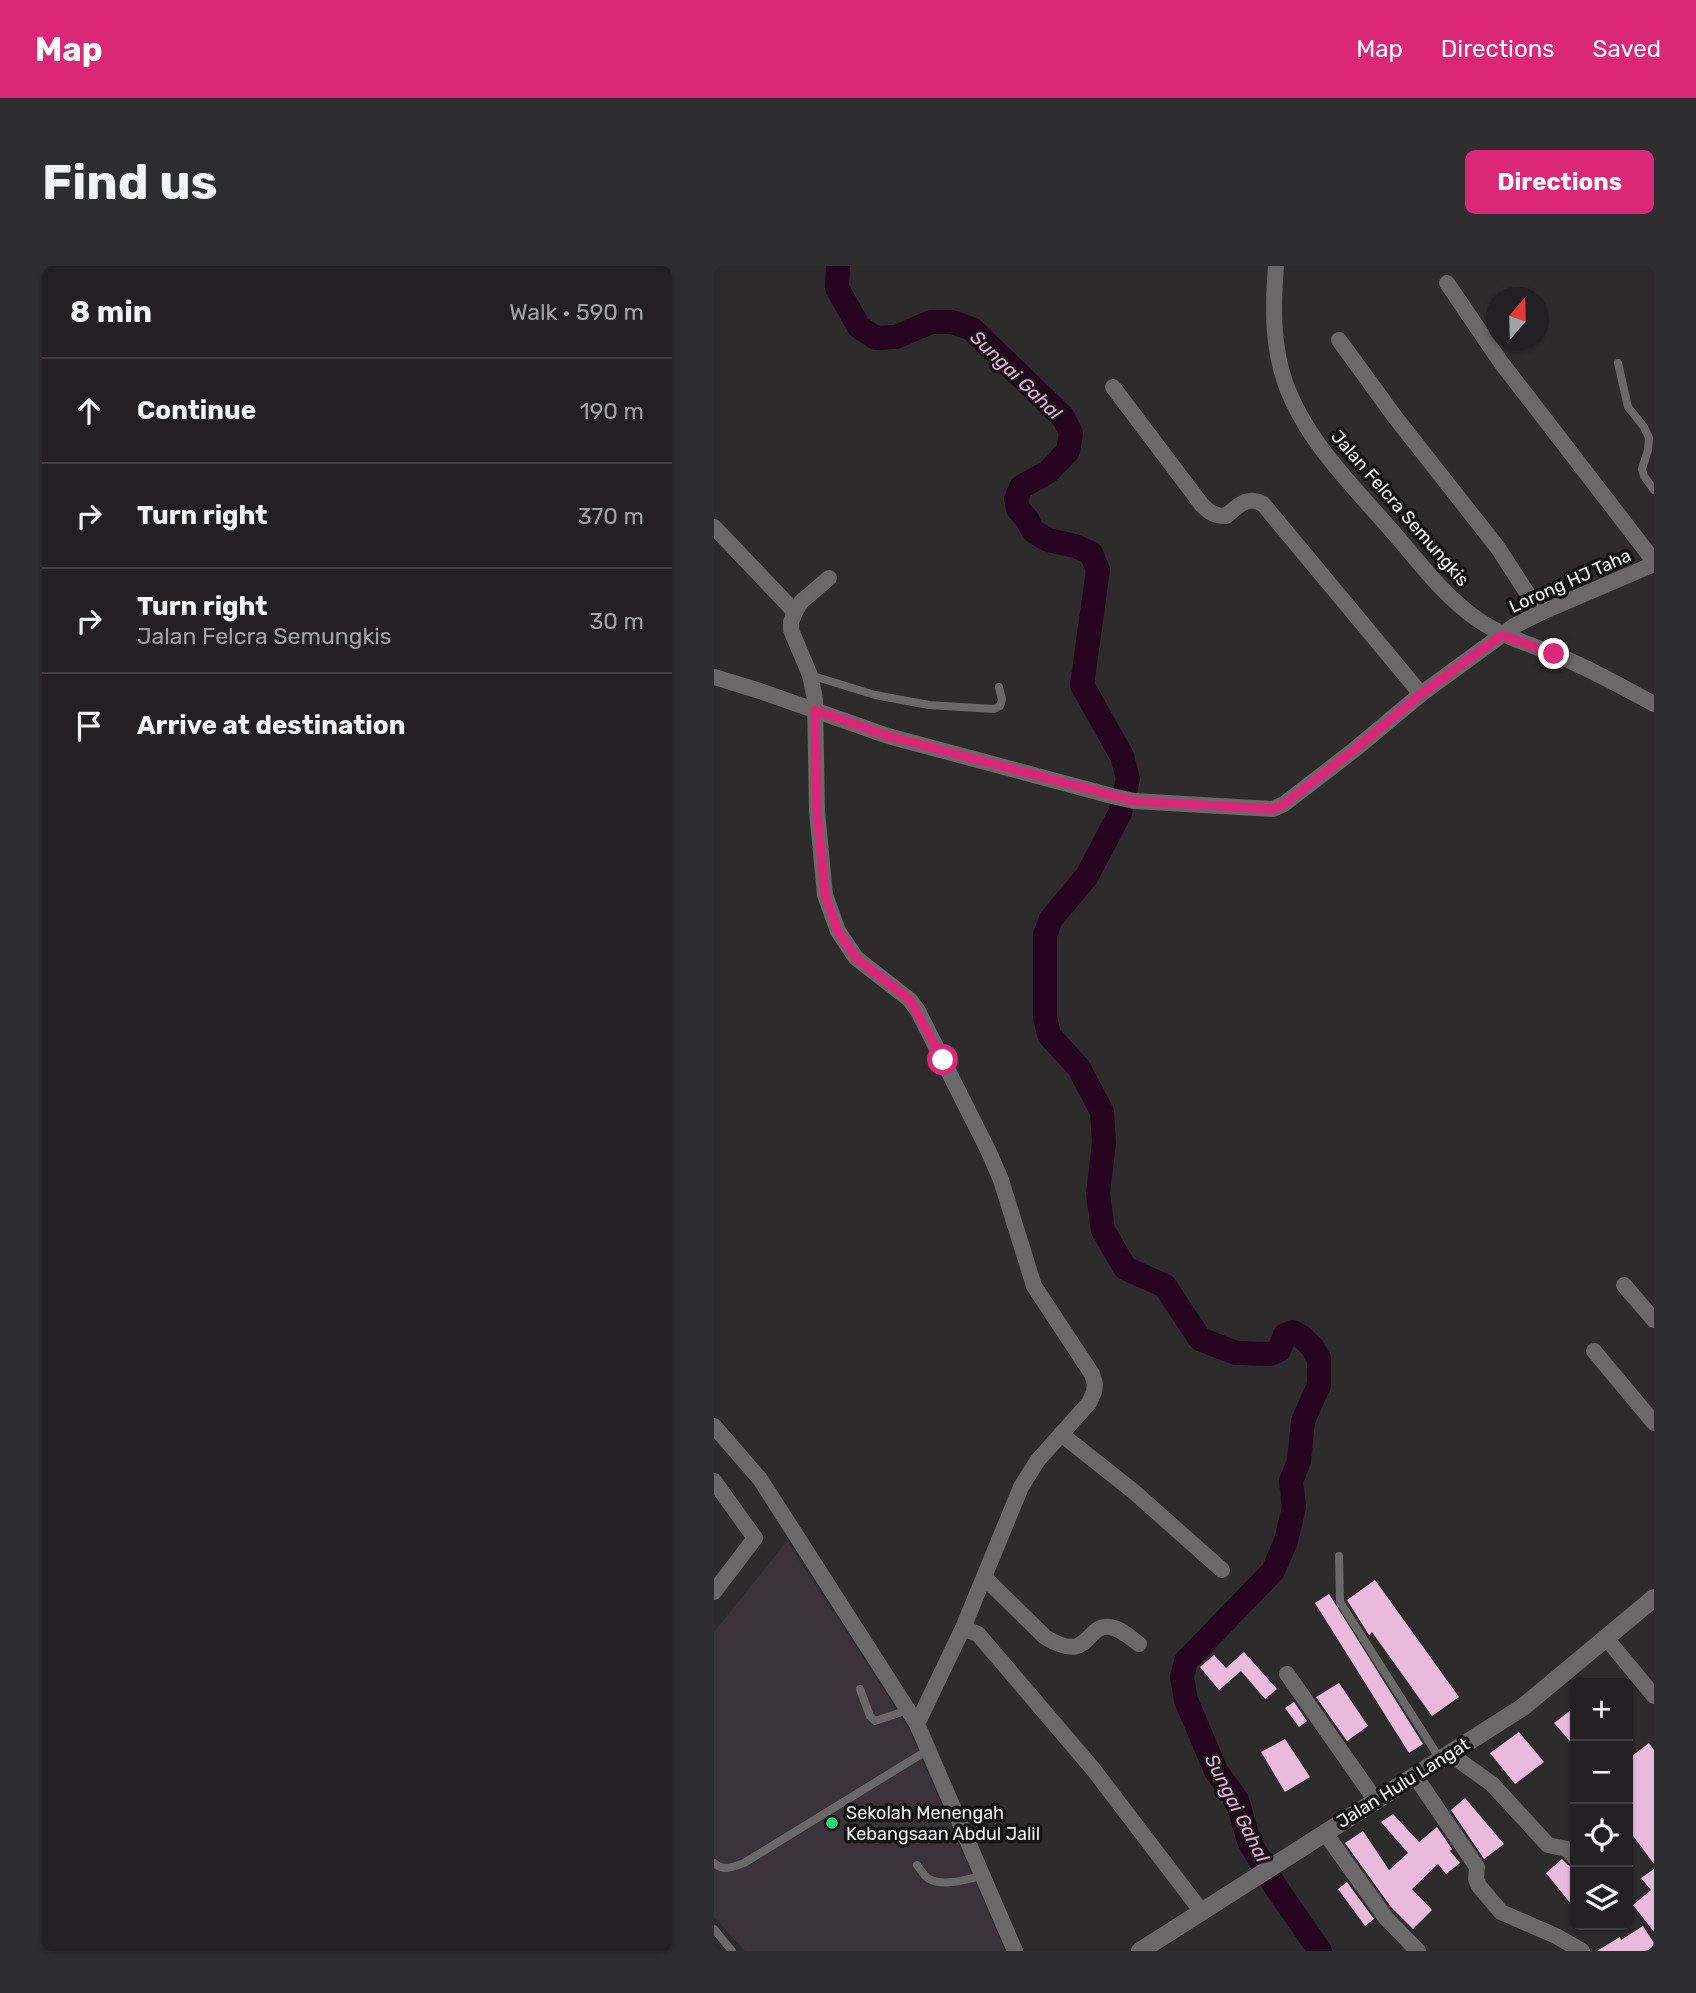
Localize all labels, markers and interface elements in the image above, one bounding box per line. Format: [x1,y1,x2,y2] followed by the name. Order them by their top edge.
[35,30,103,69] text: Map
[1356,35,1403,63] text: Map
[1441,35,1554,63] text: Directions
[1592,35,1661,63] text: Saved
[1465,150,1654,214] button: Directions
[42,153,218,211] text: Find us
[1486,287,1549,350] north arrow
[70,294,152,330] text: 8 min
[509,298,644,326] text: Walk · 590 m
[966,326,1067,424] water label: Sungai Gahal
[70,392,108,430] icon: ahead
[137,395,256,426] text: Continue
[580,397,644,425] text: 190 m
[1326,426,1474,590] street label: Jalan Felcra Semungkis
[70,497,108,535] icon: right
[137,500,267,531] text: Turn right
[578,502,644,530] text: 370 m
[1506,544,1634,618] street label: Lorong HJ Taha
[137,591,267,622] text: Turn right
[70,602,108,640] icon: right
[589,607,644,635] text: 30 m
[137,622,392,650] text: Jalan Felcra Semungkis
[1538,638,1569,669] route end
[70,707,108,745] icon: arrive
[137,710,405,741] text: Arrive at destination
[927,1044,958,1075] route start
[1570,1678,1633,1930] map controls
[1570,1678,1633,1741] button: +
[1332,1733,1474,1833] street label: Jalan Hulu Langat
[1570,1741,1633,1804] button: −
[1200,1750,1274,1866] water label: Sungai Gahal
[846,1802,1040,1845] place label: Sekolah Menengah Kebangsaan Abdul Jalil
[1570,1804,1633,1867] button: locate
[824,1815,840,1831] marker: Sekolah Menengah Kebangsaan Abdul Jalil
[1570,1867,1633,1930] button: layers

